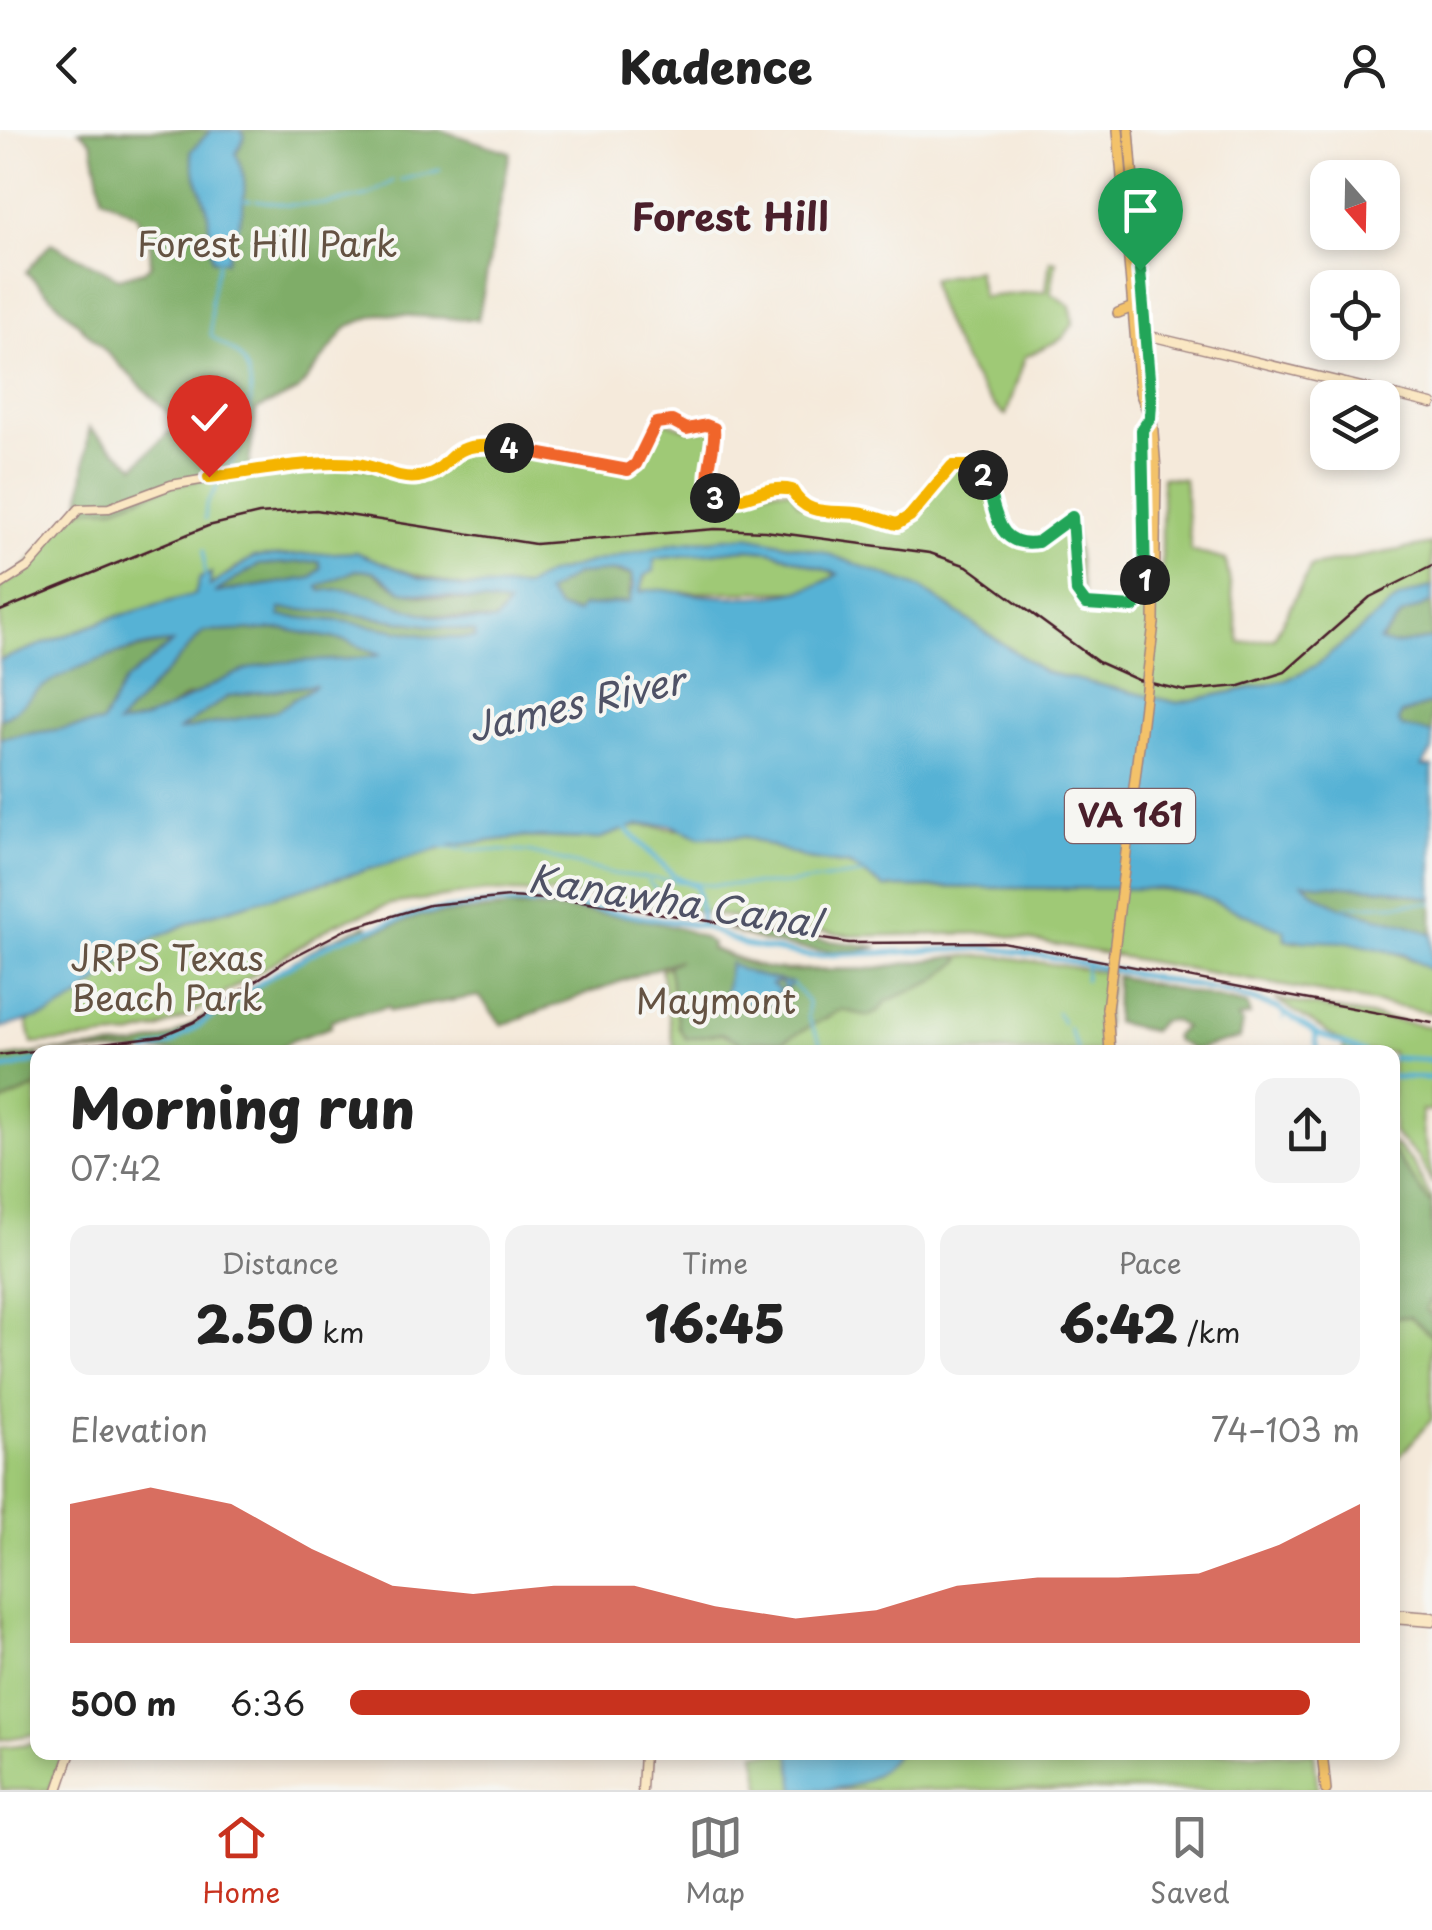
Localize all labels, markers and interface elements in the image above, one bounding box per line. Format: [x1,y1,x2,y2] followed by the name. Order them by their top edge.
[620,31,812,99] text: Kadence
[40,38,95,93] icon: back
[1337,38,1392,93] icon: person
[1310,160,1400,250] north arrow
[1310,160,1400,470] map controls
[1098,168,1183,271] pin
[1113,183,1168,238] icon: arrive
[631,187,829,244] district label: Forest Hill
[137,216,397,269] park label: Forest Hill Park
[1310,270,1400,360] button: locate
[167,375,252,478] pin
[1310,380,1400,470] button: layers
[182,390,237,445] icon: check
[484,423,534,473] pin: 4
[499,426,519,469] text: 4
[958,450,1008,500] pin: 2
[973,453,993,496] text: 2
[690,473,740,523] pin: 3
[706,476,724,519] text: 3
[1120,555,1170,605] pin: 1
[1138,558,1152,601] text: 1
[462,649,694,755] water label: James River
[1065,789,1195,843] road number: VA 161
[524,848,830,952] water label: Kanawha Canal
[70,930,264,1023] park label: JRPS Texas Beach Park
[636,973,796,1026] park label: Maymont
[70,1065,415,1148] text: Morning run
[1255,1078,1360,1183] button: share
[70,1144,162,1192] text: 07:42
[221,1241,339,1284] text: Distance
[682,1241,748,1284] text: Time
[1118,1241,1182,1284] text: Pace
[196,1284,313,1360] text: 2.50
[645,1284,785,1360] text: 16:45
[1059,1284,1178,1360] text: 6:42
[313,1310,364,1353] text: km
[1178,1310,1241,1353] text: /km
[70,1405,208,1453] text: Elevation
[1210,1405,1360,1453] text: 74–103 m
[70,1679,176,1727] text: 500 m
[230,1679,305,1727] text: 6:36
[202,1810,280,1913] tab: Home
[685,1810,745,1913] tab: Map
[1150,1810,1230,1913] tab: Saved

